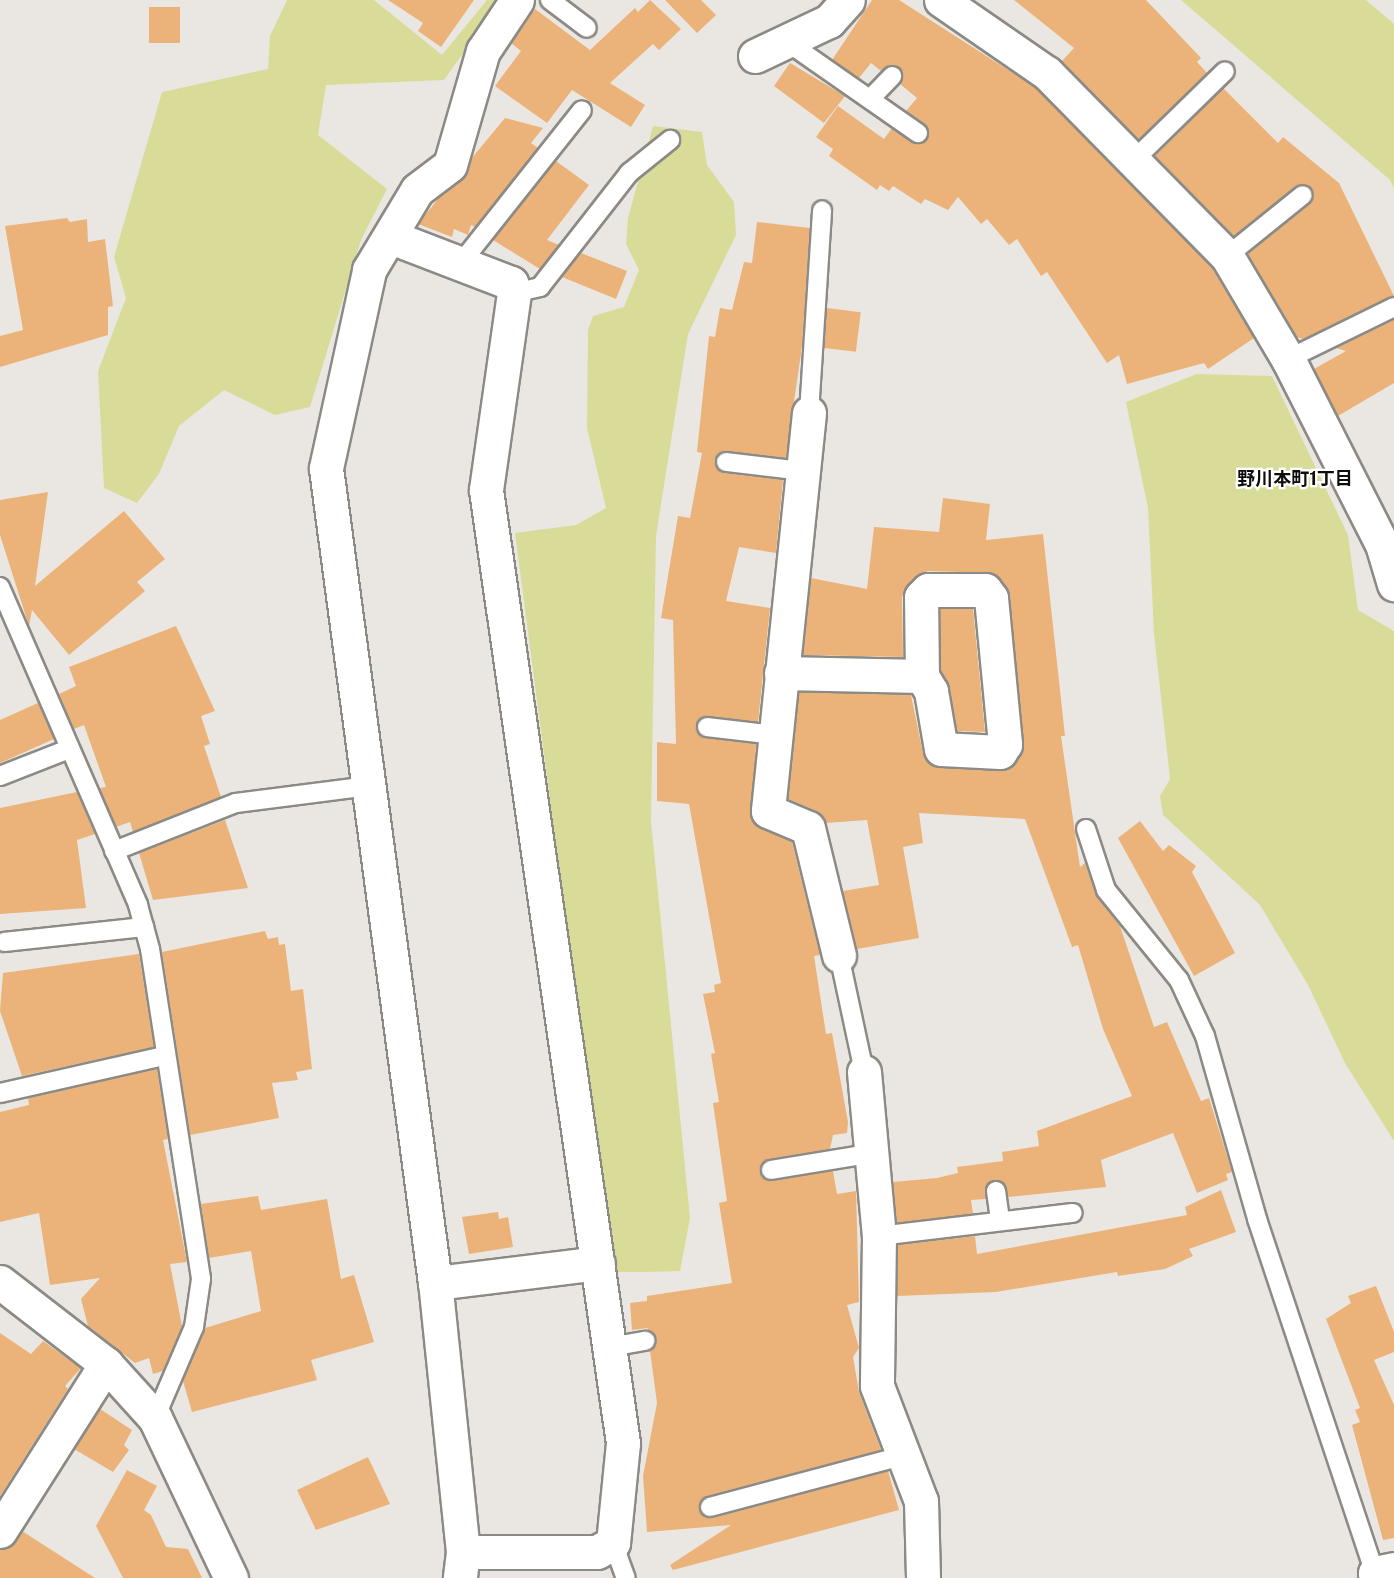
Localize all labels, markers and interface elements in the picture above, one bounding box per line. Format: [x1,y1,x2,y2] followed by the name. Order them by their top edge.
[1237,468,1353,490] district label: 野川本町1丁目

